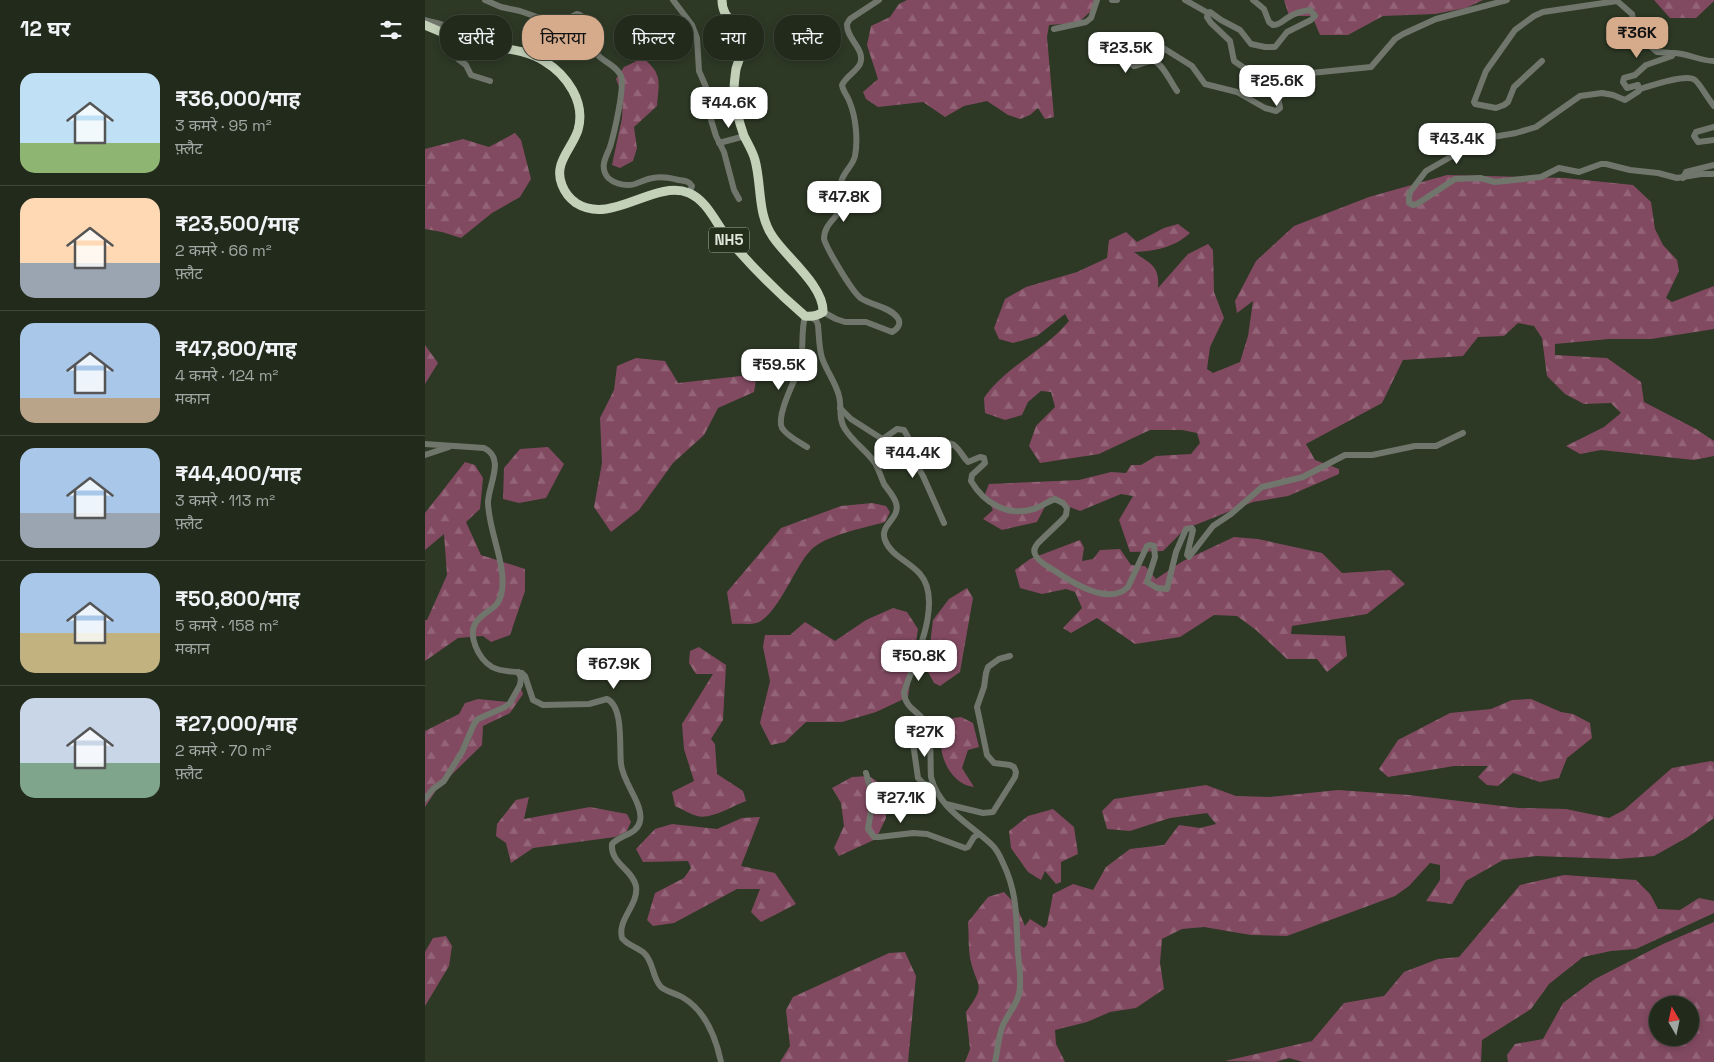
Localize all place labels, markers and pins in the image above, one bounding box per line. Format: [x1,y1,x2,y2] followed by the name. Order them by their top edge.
[1607,17,1667,59] pin: ₹36K
[1085,32,1167,74] pin: ₹23.5K
[1236,64,1318,107] pin: ₹25.6K
[688,86,770,129] pin: ₹44.6K
[1416,122,1498,165] pin: ₹43.4K
[803,180,885,223] pin: ₹47.8K
[738,348,820,391] pin: ₹59.5K
[872,436,954,479] pin: ₹44.4K
[878,640,960,682] pin: ₹50.8K
[573,648,655,690] pin: ₹67.9K
[895,716,955,758] pin: ₹27K
[860,782,942,824] pin: ₹27.1K

